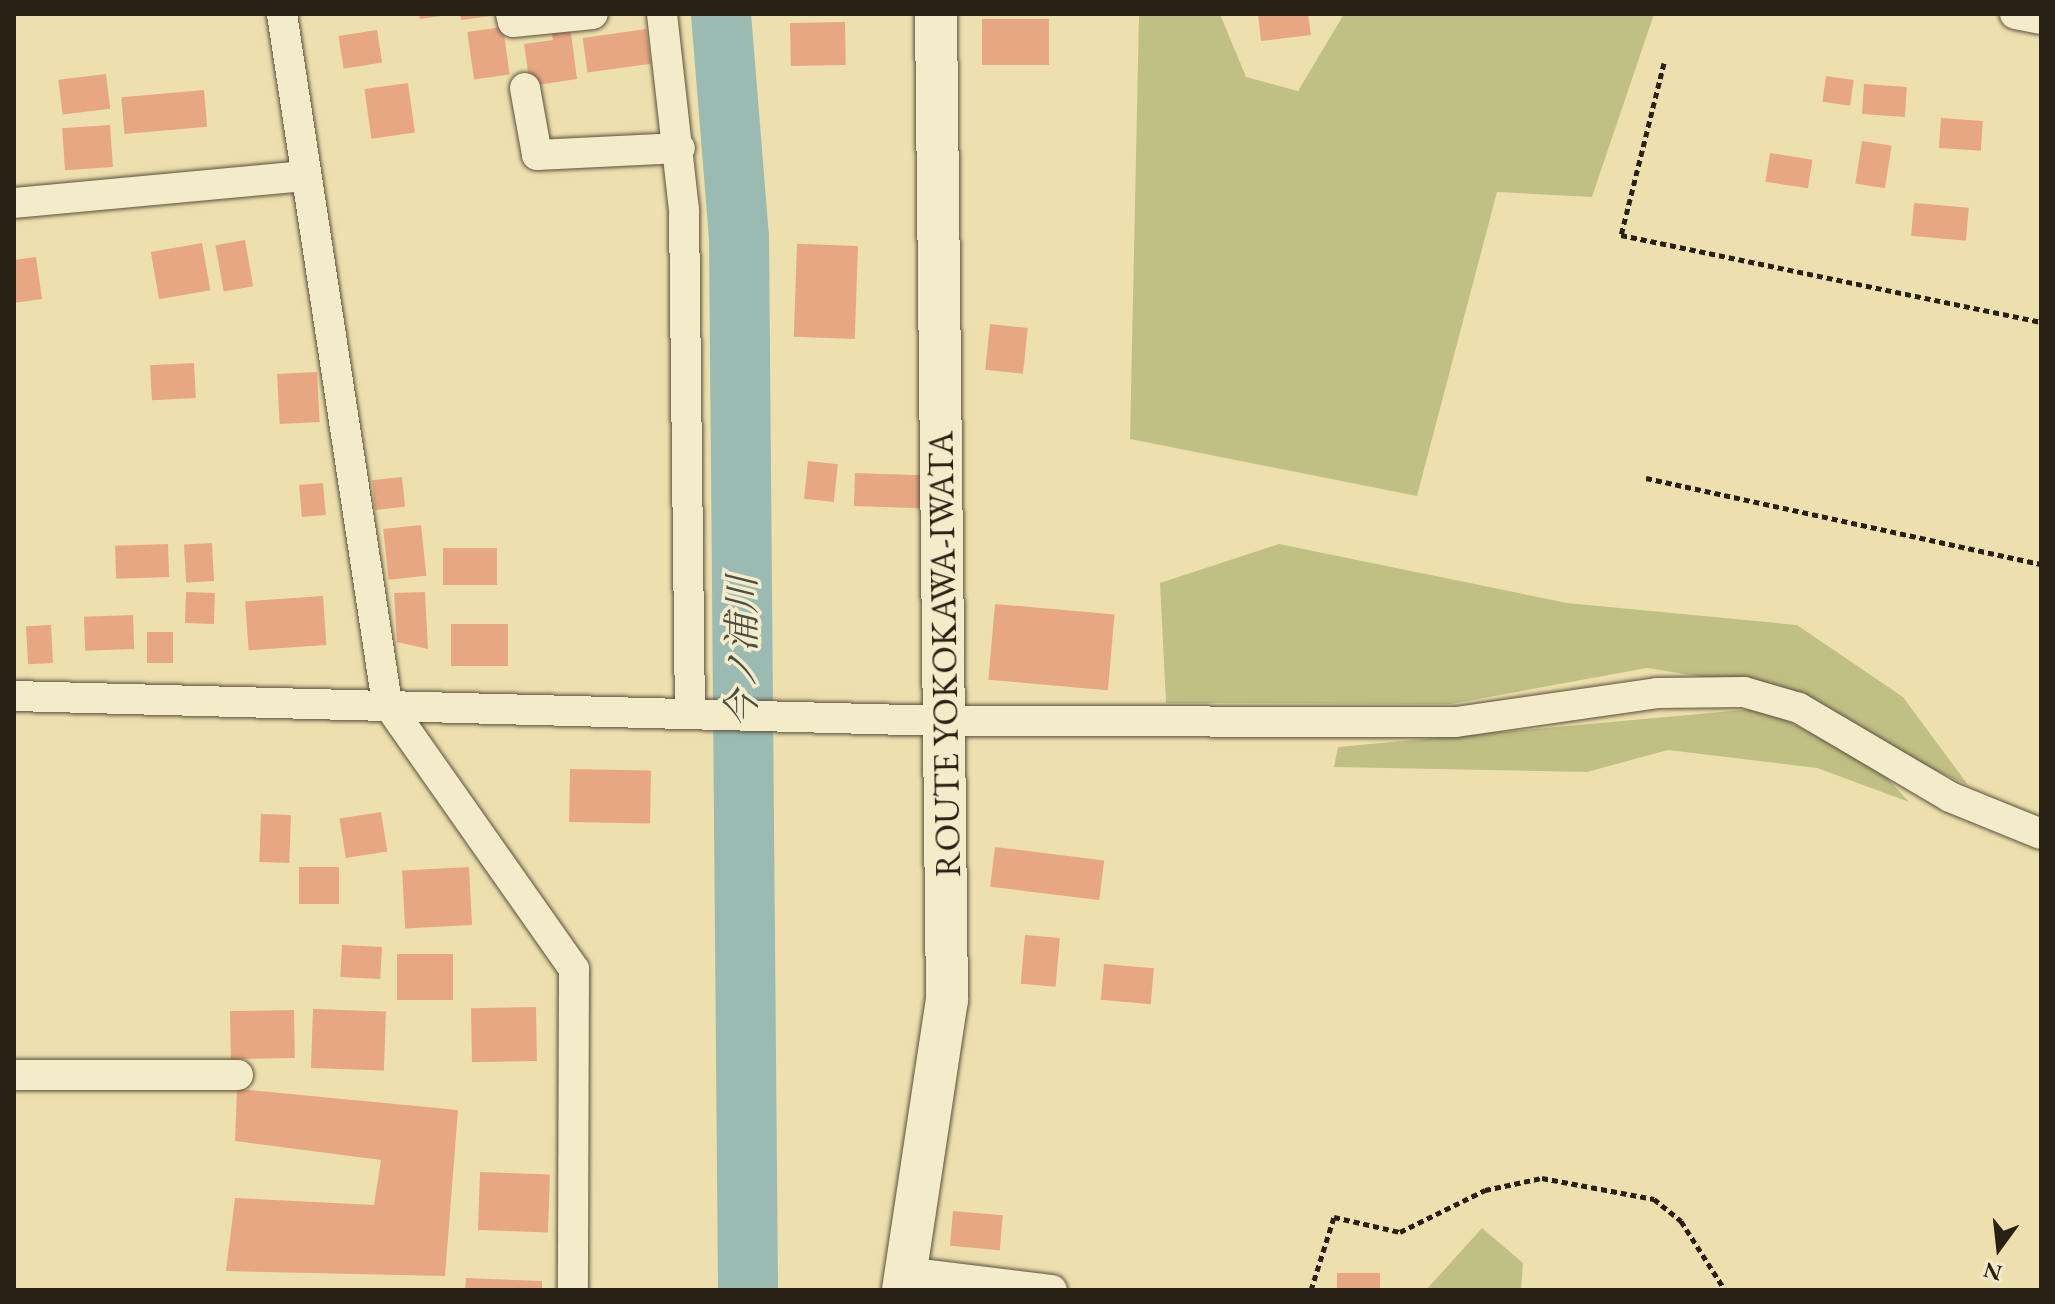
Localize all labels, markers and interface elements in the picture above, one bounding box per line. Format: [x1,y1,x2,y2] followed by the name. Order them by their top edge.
[919,430,969,878] street label: ROUTE YOKOKAWA-IWATA
[719,576,765,728] water label: 今ノ浦川
[1959,1208,2039,1288] north arrow
[1980,1255,2005,1288] text: N

